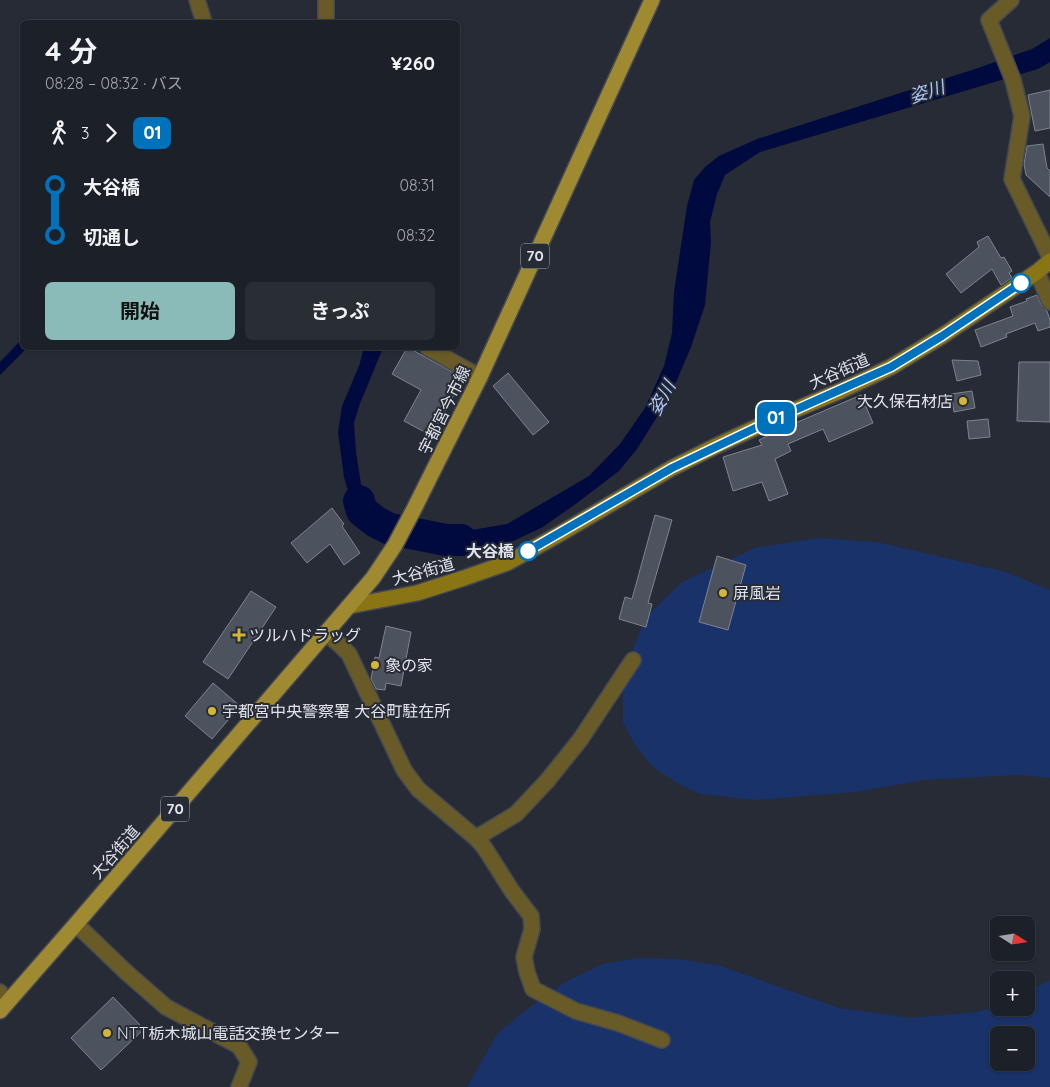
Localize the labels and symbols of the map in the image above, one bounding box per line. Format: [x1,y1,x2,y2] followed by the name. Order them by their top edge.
[906,74,949,108] water label: 姿川
[521,244,549,268] road number: 70
[1011,273,1031,293] unlabelled marker
[806,349,872,393] street label: 大谷街道
[414,362,474,458] street label: 宇都宮今市線
[643,375,681,419] water label: 姿川
[857,391,953,411] place label: 大久保石材店
[957,395,969,407] marker: 大久保石材店
[754,402,798,434] line badge: 01
[466,541,514,561] place label: 大谷橋
[518,541,538,561] marker: 大谷橋
[389,553,457,589] street label: 大谷街道
[733,583,781,603] place label: 屏風岩
[717,587,729,599] marker: 屏風岩
[249,625,361,645] place label: ツルハドラッグ
[233,629,245,641] marker: ツルハドラッグ
[385,655,433,675] place label: 象の家
[369,659,381,671] marker: 象の家
[222,701,450,721] place label: 宇都宮中央警察署 大谷町駐在所
[206,705,218,717] marker: 宇都宮中央警察署 大谷町駐在所
[161,796,189,822] road number: 70
[86,821,144,883] street label: 大谷街道
[990,916,1035,961] north arrow
[117,1023,340,1043] place label: NTT栃木城山電話交換センター
[101,1027,113,1039] marker: NTT栃木城山電話交換センター

